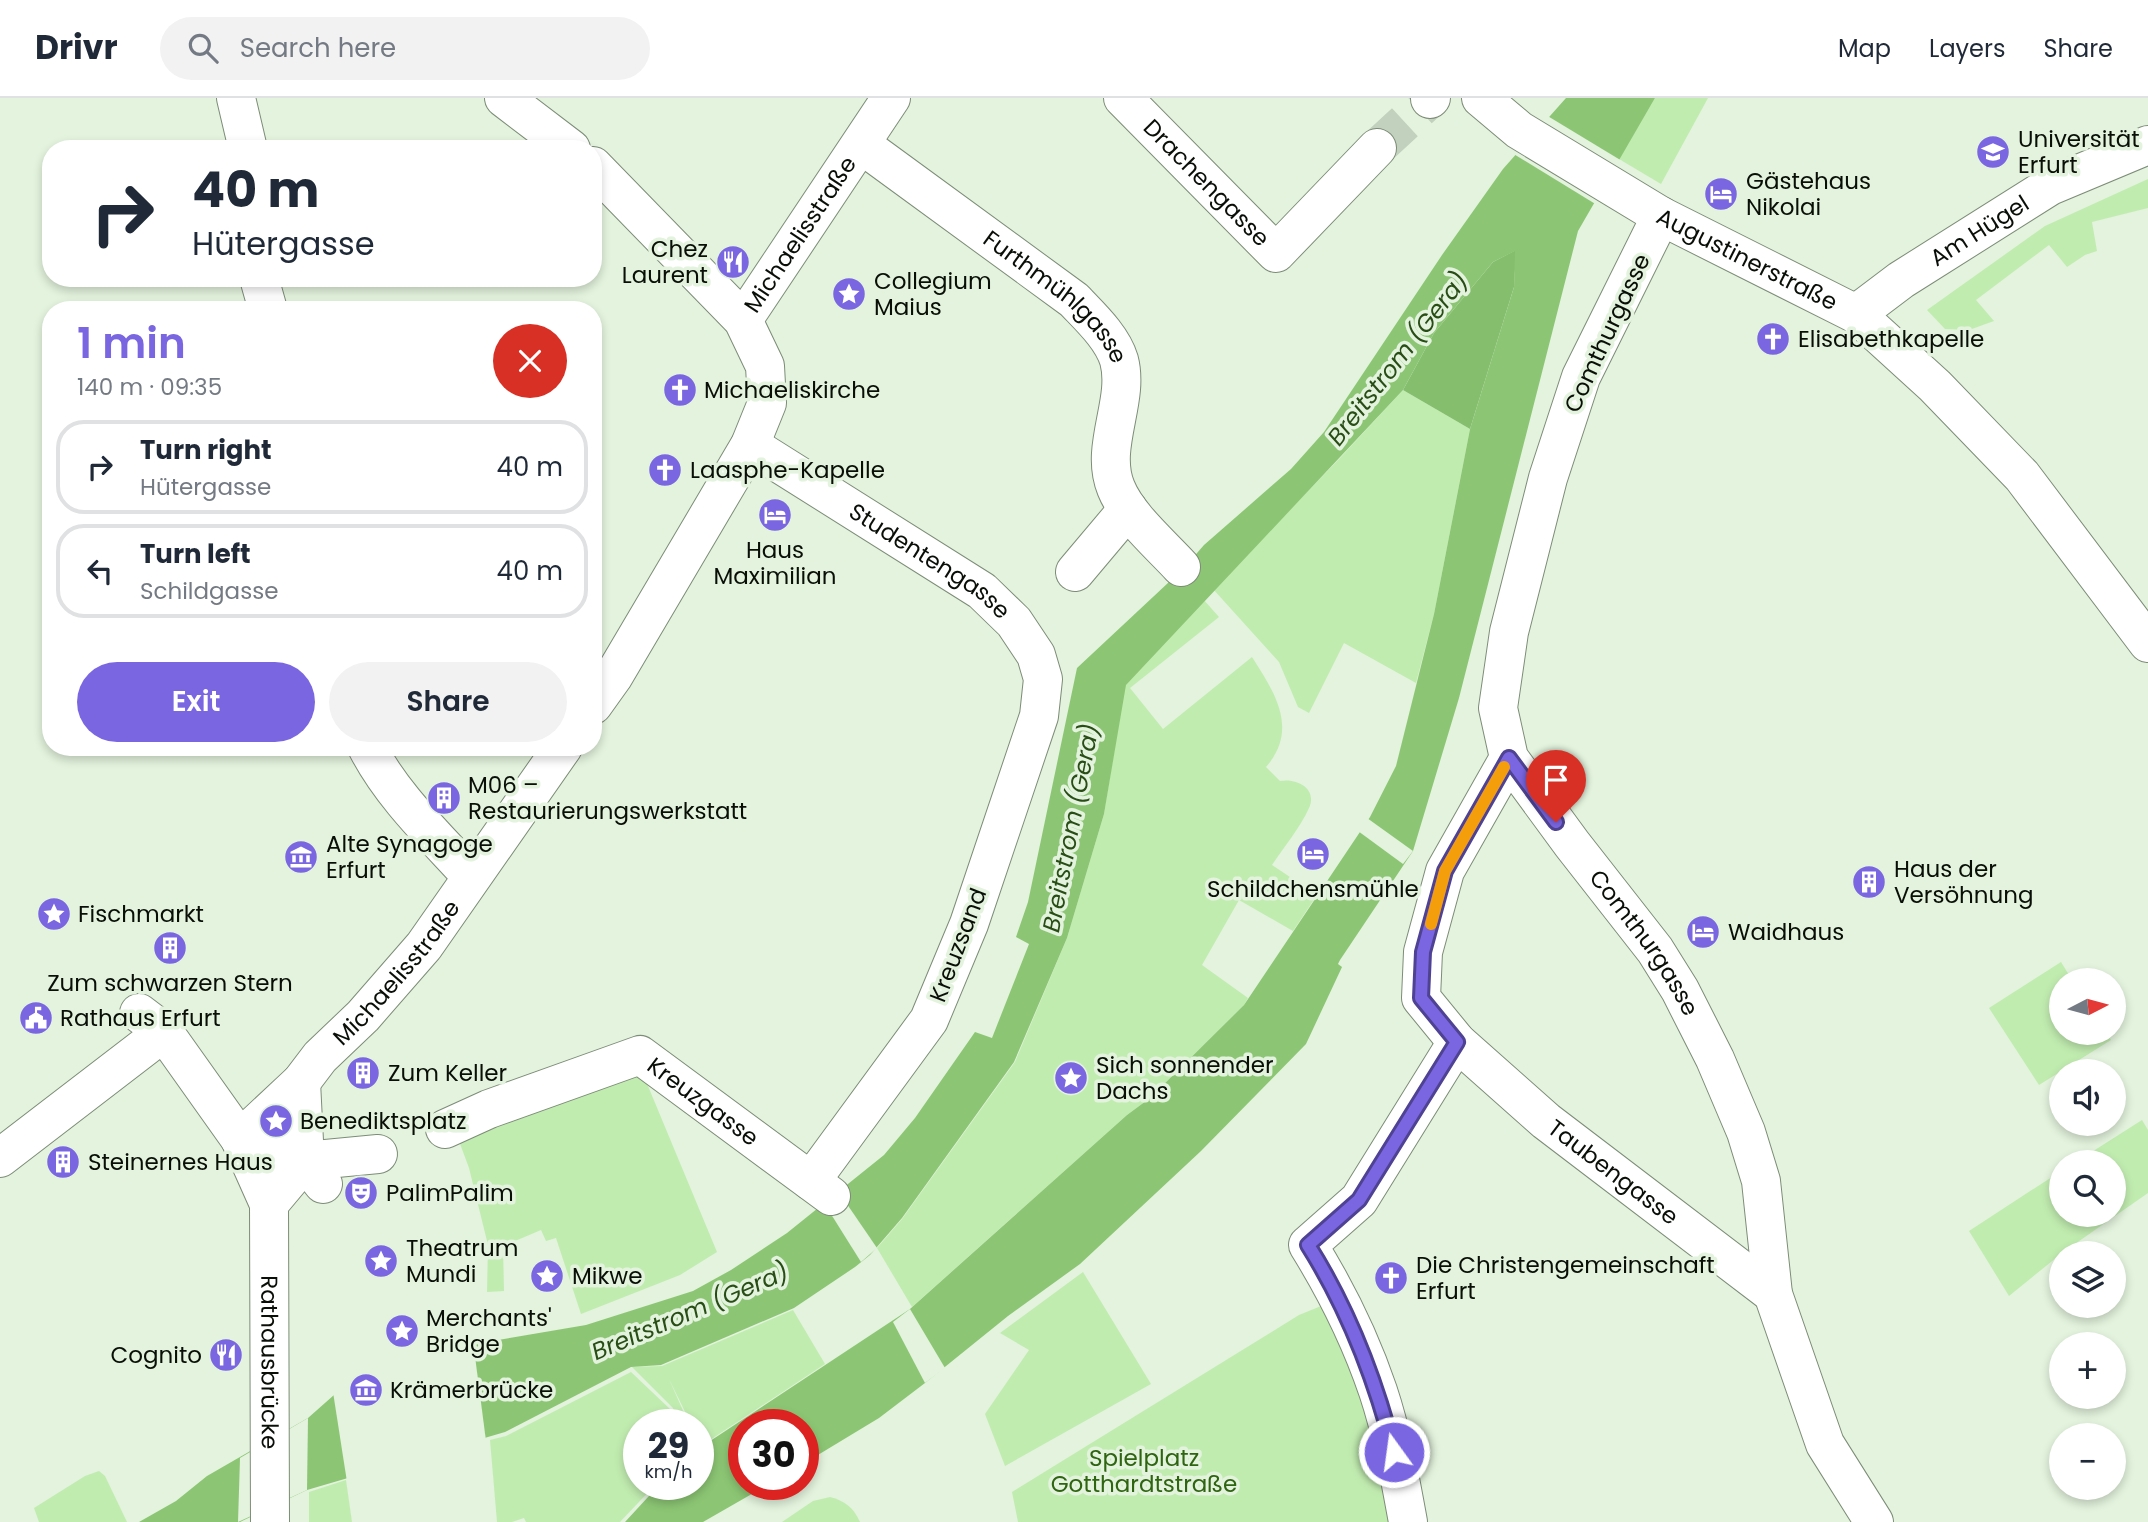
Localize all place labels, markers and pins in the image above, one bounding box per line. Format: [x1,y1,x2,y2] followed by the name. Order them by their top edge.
[2018,123,2140,181] place label: Universität Erfurt
[1974,133,2012,171] school or university icon: Universität Erfurt
[1746,165,1871,223] place label: Gästehaus Nikolai
[1702,175,1740,213] hotel icon: Gästehaus Nikolai
[622,233,708,291] place label: Chez Laurent
[714,243,752,281] restaurant icon: Chez Laurent
[874,265,992,323] place label: Collegium Maius
[830,275,868,313] place icon: Collegium Maius
[1754,320,1792,358] church icon: Elisabethkapelle
[1798,323,1984,355] place label: Elisabethkapelle
[661,371,699,409] church icon: Michaeliskirche
[704,374,880,406] place label: Michaeliskirche
[646,451,684,489] church icon: Laasphe-Kapelle
[690,454,885,486] place label: Laasphe-Kapelle
[756,496,794,534] hotel icon: Haus Maximilian
[714,534,836,592] place label: Haus Maximilian
[1526,750,1586,822] pin
[468,769,747,827] place label: M06 – Restaurierungswerkstatt
[425,779,463,817] building icon: M06 – Restaurierungswerkstatt
[326,828,493,886] place label: Alte Synagoge Erfurt
[1294,835,1332,873] hotel icon: Schildchensmühle
[282,838,320,876] museum icon: Alte Synagoge Erfurt
[1894,853,2034,911] place label: Haus der Versöhnung
[1850,863,1888,901] building icon: Haus der Versöhnung
[1207,873,1419,905] place label: Schildchensmühle
[35,895,73,933] place icon: Fischmarkt
[78,898,204,930] place label: Fischmarkt
[1684,913,1722,951] hotel icon: Waidhaus
[1728,916,1844,948] place label: Waidhaus
[151,929,189,967] building icon: Zum schwarzen Stern
[47,967,293,999] place label: Zum schwarzen Stern
[17,999,55,1037] public building icon: Rathaus Erfurt
[60,1002,221,1034] place label: Rathaus Erfurt
[1096,1049,1274,1107] place label: Sich sonnender Dachs
[344,1054,382,1092] building icon: Zum Keller
[388,1057,507,1089] place label: Zum Keller
[1052,1059,1090,1097] place icon: Sich sonnender Dachs
[257,1102,295,1140] place icon: Benediktsplatz
[300,1105,466,1137] place label: Benediktsplatz
[44,1143,82,1181] building icon: Steinernes Haus
[88,1146,273,1178] place label: Steinernes Haus
[342,1174,380,1212] theatre icon: PalimPalim
[386,1177,514,1209] place label: PalimPalim
[406,1232,518,1290] place label: Theatrum Mundi
[362,1242,400,1280] place icon: Theatrum Mundi
[1416,1249,1715,1307] place label: Die Christengemeinschaft Erfurt
[528,1257,566,1295] place icon: Mikwe
[1372,1259,1410,1297] church icon: Die Christengemeinschaft Erfurt
[572,1260,642,1292] place label: Mikwe
[426,1302,552,1360] place label: Merchants' Bridge
[383,1312,421,1350] place icon: Merchants' Bridge
[207,1336,245,1374] restaurant icon: Cognito
[111,1339,202,1371] place label: Cognito
[347,1371,385,1409] museum icon: Krämerbrücke
[390,1374,553,1406] place label: Krämerbrücke

